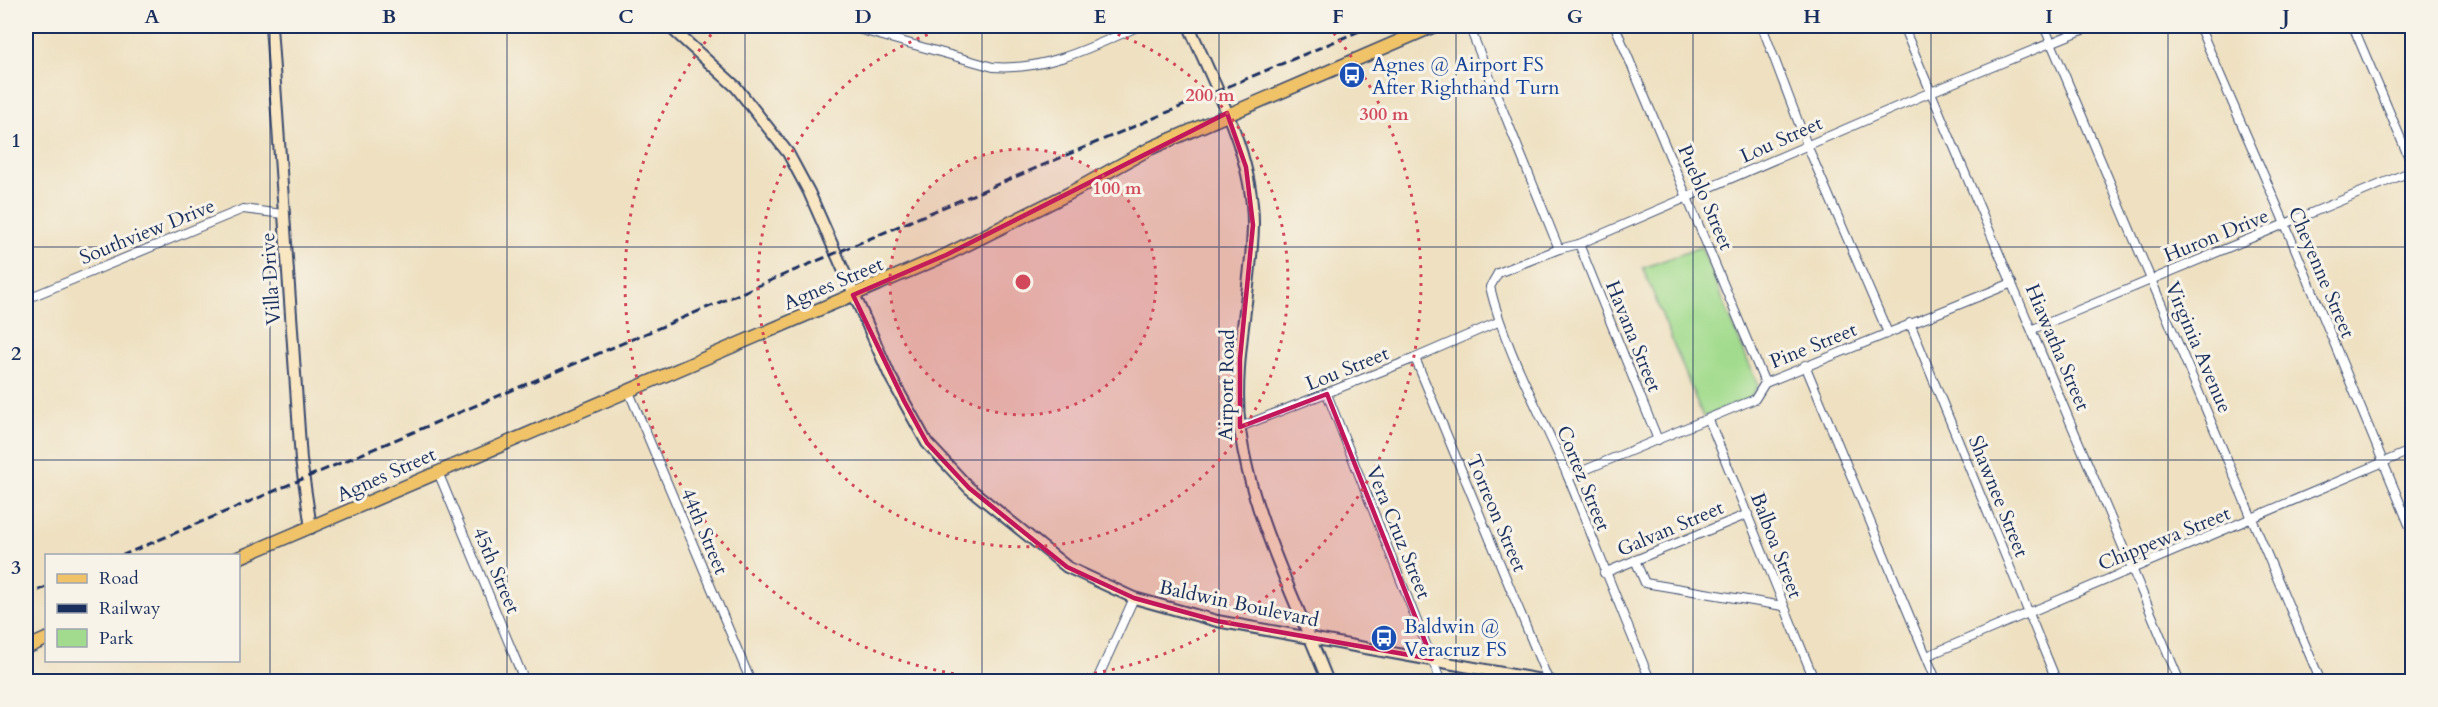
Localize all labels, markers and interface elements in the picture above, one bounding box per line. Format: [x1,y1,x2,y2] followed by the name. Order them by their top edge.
[144,3,160,30] text: A
[382,3,396,30] text: B
[618,3,634,30] text: C
[854,3,872,30] text: D
[1094,3,1106,30] text: E
[1332,3,1344,30] text: F
[1567,3,1583,30] text: G
[1803,3,1821,30] text: H
[2045,3,2053,30] text: I
[2279,3,2290,30] text: J
[1372,51,1560,101] place label: Agnes @ Airport FS After Righthand Turn
[1337,60,1367,90] bus stop icon: Agnes @ Airport FS After Righthand Turn
[1185,83,1235,108] text: 200 m
[1359,102,1409,127] text: 300 m
[1736,109,1827,170] street label: Lou Street
[11,127,21,154] text: 1
[1671,140,1740,255] street label: Pueblo Street
[1092,176,1142,201] text: 100 m
[76,192,219,271] street label: Southview Drive
[2160,202,2273,269] street label: Huron Drive
[2282,202,2362,343] street label: Cheyenne Street
[254,232,287,326] street label: Villa Drive
[779,250,888,317] street label: Agnes Street
[1013,272,1033,292] centre of rings
[1599,277,1668,396] street label: Havana Street
[2159,277,2238,417] street label: Virginia Avenue
[2019,280,2097,415] street label: Hiawatha Street
[1766,316,1861,375] street label: Pine Street
[1212,329,1241,441] street label: Airport Road
[1302,339,1393,397] street label: Lou Street
[11,340,21,367] text: 2
[1550,422,1617,535] street label: Cortez Street
[1962,431,2035,562] street label: Shawnee Street
[332,440,441,508] street label: Agnes Street
[1460,450,1534,577] street label: Torreon Street
[1360,462,1438,603] street label: Vera Cruz Street
[674,484,735,579] street label: 44th Street
[1744,489,1809,602] street label: Balboa Street
[1613,494,1728,563] street label: Galvan Street
[2094,499,2235,577] street label: Chippewa Street
[466,523,527,618] street label: 45th Street
[11,554,21,581] text: 3
[45,554,240,662] legend
[99,566,139,591] text: Road
[1157,573,1322,634] street label: Baldwin Boulevard
[99,596,161,621] text: Railway
[1404,613,1507,663] place label: Baldwin @ Veracruz FS
[1369,623,1399,653] bus stop icon: Baldwin @ Veracruz FS
[99,626,134,651] text: Park

